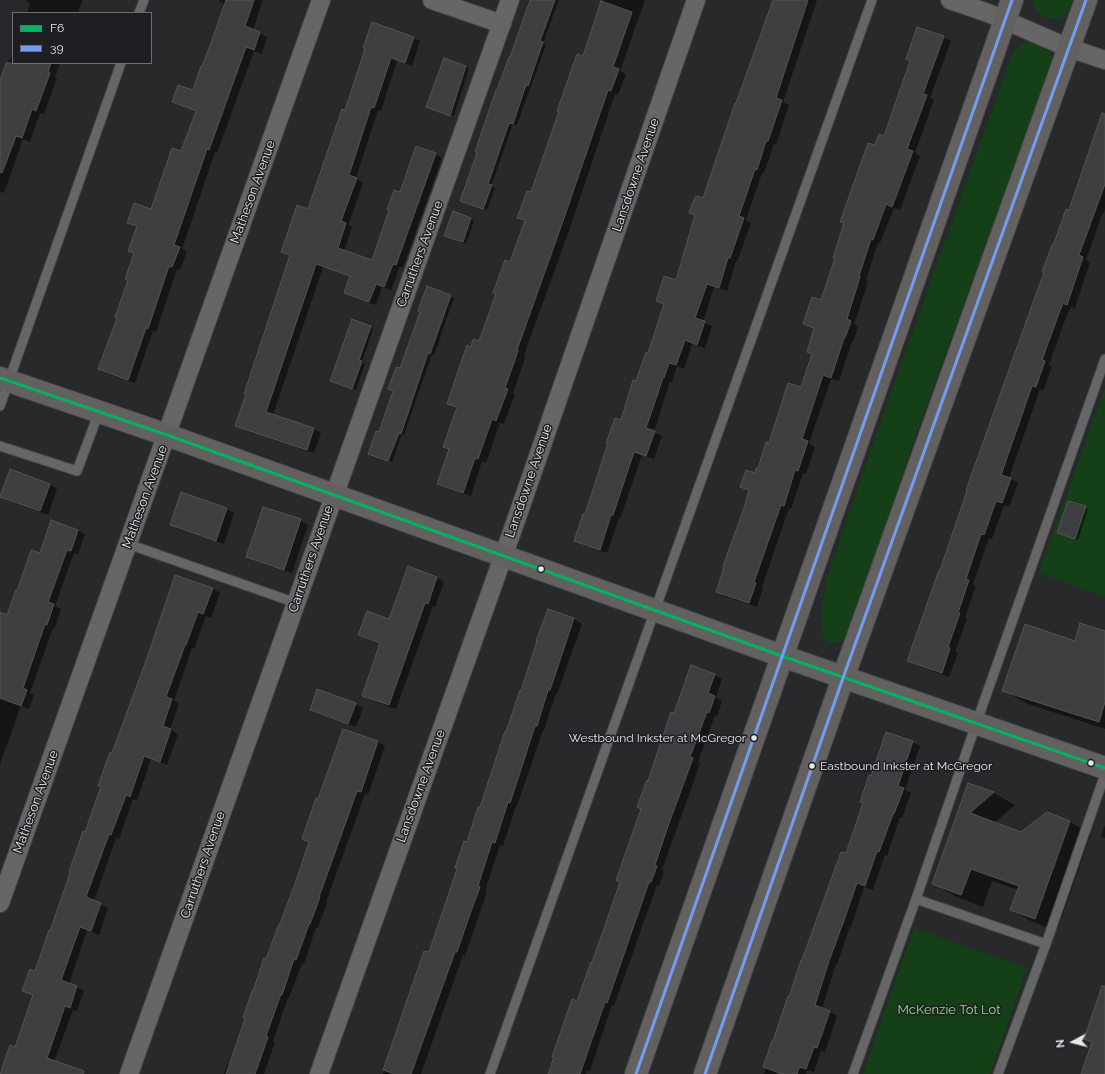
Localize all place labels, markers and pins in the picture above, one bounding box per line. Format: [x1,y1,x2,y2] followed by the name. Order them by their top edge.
[536,564,546,574] unlabelled marker
[569,731,746,745] place label: Westbound Inkster at McGregor
[749,733,759,743] marker: Westbound Inkster at McGregor
[1086,758,1096,768] unlabelled marker
[820,759,992,773] place label: Eastbound Inkster at McGregor
[807,761,817,771] marker: Eastbound Inkster at McGregor

